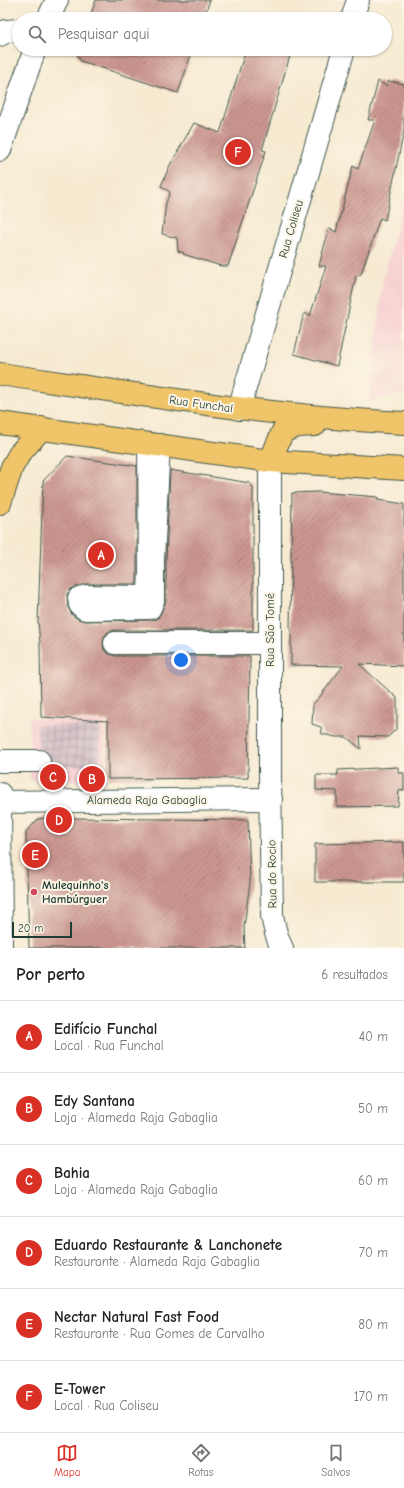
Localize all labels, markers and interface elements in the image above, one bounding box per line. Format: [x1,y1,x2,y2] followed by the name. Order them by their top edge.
[12,12,392,56] search box
[26,23,48,45] icon: search
[58,25,150,43] text: Pesquisar aqui
[225,137,251,167] pin: F
[276,198,306,260] street label: Rua Coliseu
[168,393,234,415] street label: Rua Funchal
[88,540,114,570] pin: A
[263,593,277,667] street label: Rua São Tomé
[171,650,191,670] your location
[40,762,66,792] pin: C
[79,764,105,794] pin: B
[87,793,207,807] street label: Alameda Raja Gabaglia
[46,805,72,835] pin: D
[22,840,48,870] pin: E
[264,840,280,908] street label: Rua do Rocio
[42,878,109,906] place label: Mulequinho's Hambúrguer
[29,887,39,897] marker: Mulequinho's Hambúrguer
[12,920,72,939] scale bar
[18,922,43,935] text: 20 m
[16,965,85,984] text: Por perto
[321,967,388,982] text: 6 resultados
[54,1020,157,1038] text: Edifício Funchal
[25,1029,33,1044] text: A
[359,1029,388,1044] text: 40 m
[54,1038,164,1053] text: Local · Rua Funchal
[54,1092,135,1110] text: Edy Santana
[25,1101,33,1116] text: B
[358,1101,388,1116] text: 50 m
[54,1110,218,1125] text: Loja · Alameda Raja Gabaglia
[54,1164,90,1182] text: Bahia
[25,1173,33,1188] text: C
[358,1173,388,1188] text: 60 m
[54,1182,218,1197] text: Loja · Alameda Raja Gabaglia
[54,1236,282,1254] text: Eduardo Restaurante & Lanchonete
[25,1245,33,1260] text: D
[359,1245,388,1260] text: 70 m
[54,1254,260,1269] text: Restaurante · Alameda Raja Gabaglia
[54,1308,219,1326] text: Nectar Natural Fast Food
[25,1317,33,1332] text: E
[358,1317,388,1332] text: 80 m
[54,1326,265,1341] text: Restaurante · Rua Gomes de Carvalho
[54,1380,105,1398] text: E-Tower
[25,1389,33,1404] text: F
[354,1389,388,1404] text: 170 m
[54,1398,159,1413] text: Local · Rua Coliseu
[54,1442,80,1479] tab: Mapa
[188,1442,213,1479] tab: Rotas
[321,1442,350,1479] tab: Salvos

